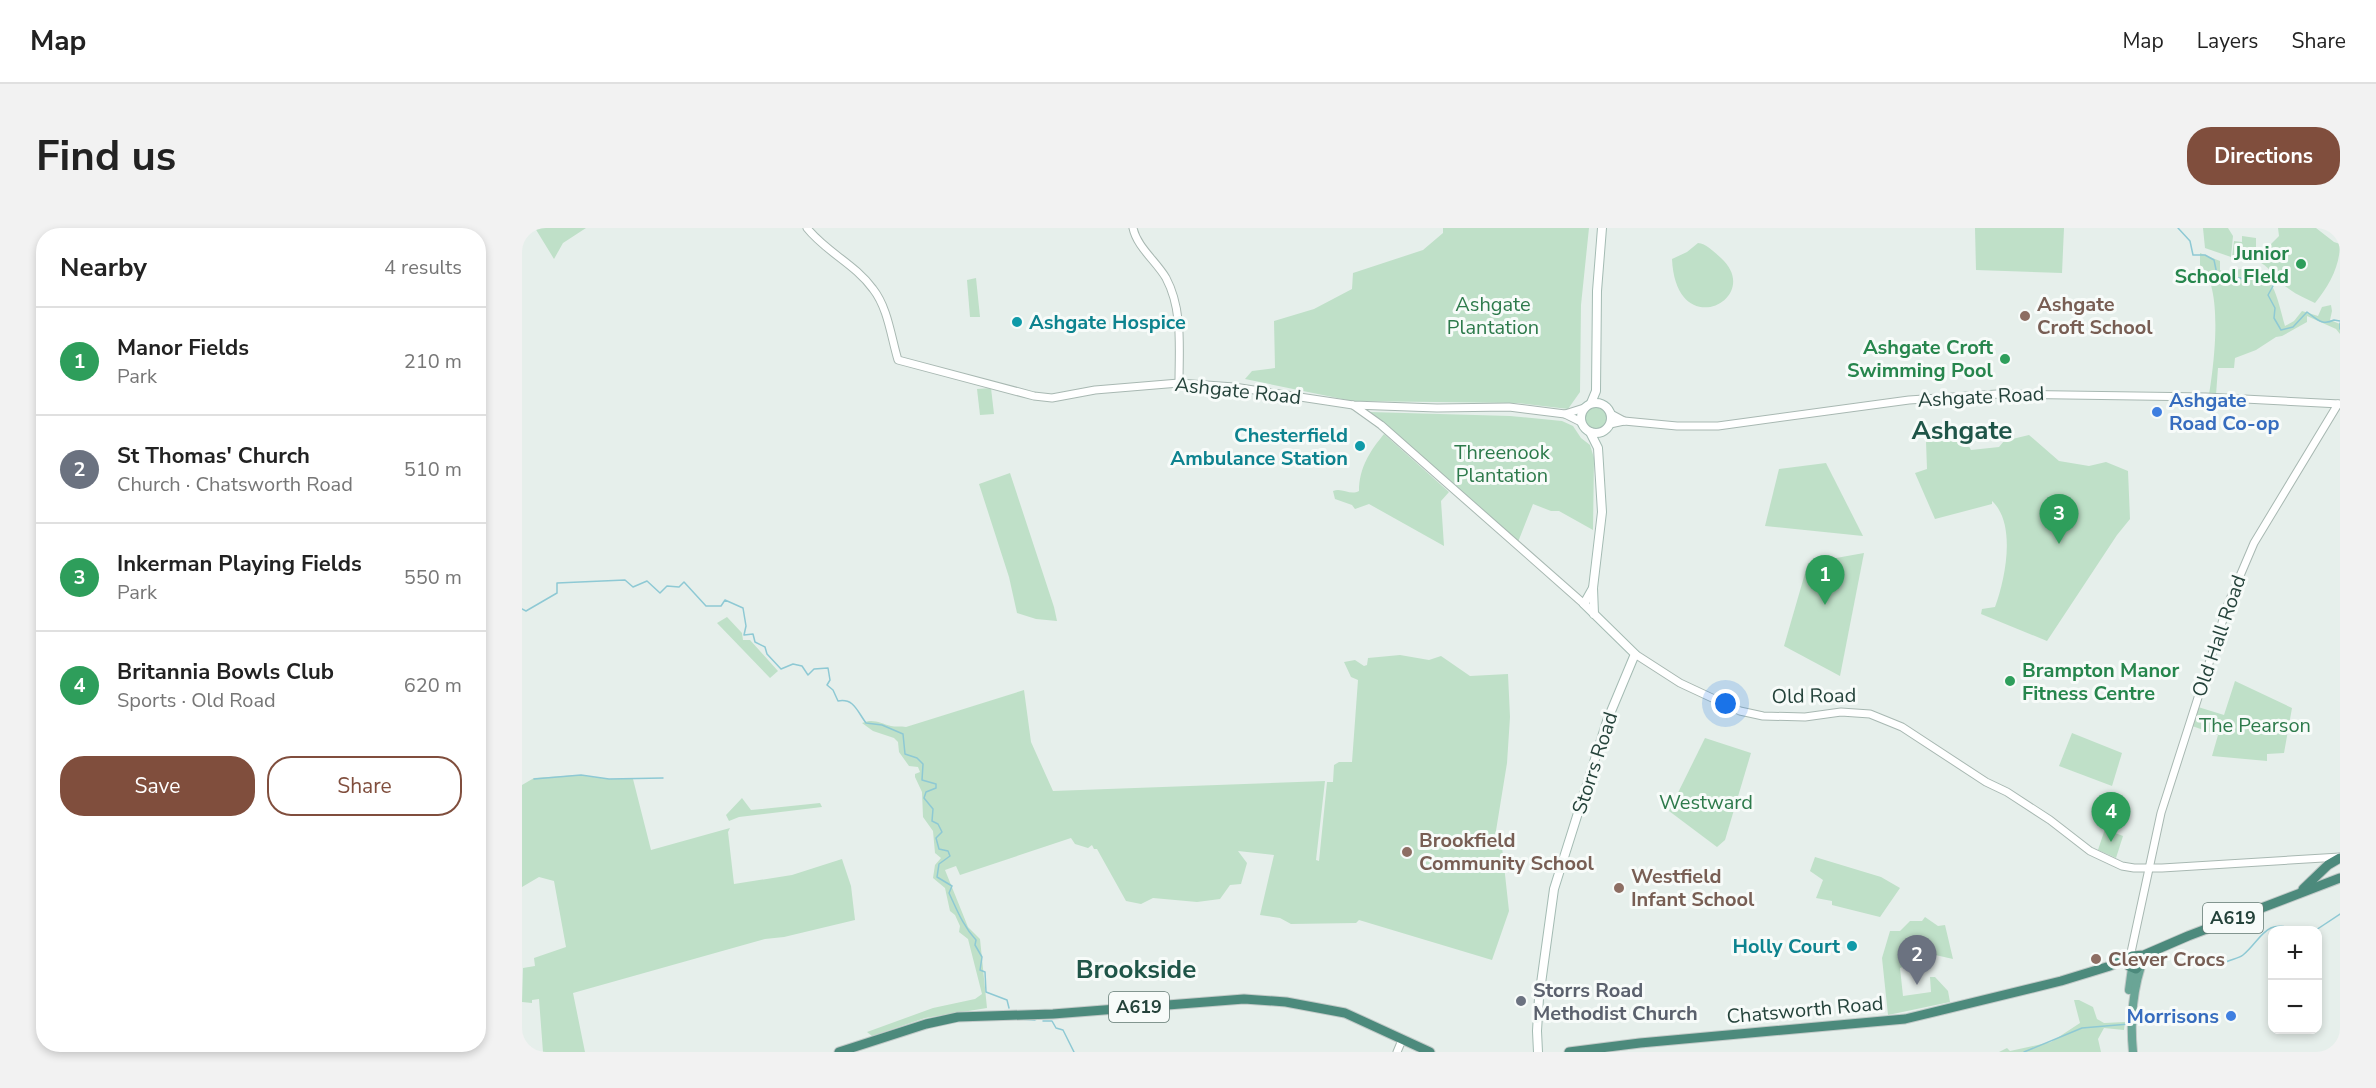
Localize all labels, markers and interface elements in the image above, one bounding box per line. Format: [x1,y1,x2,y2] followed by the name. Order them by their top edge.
[30,22,86,60] text: Map
[2122,27,2164,55] text: Map
[2197,27,2258,55] text: Layers
[2291,27,2346,55] text: Share
[2187,127,2340,185] button: Directions
[36,128,176,185] text: Find us
[2174,240,2289,290] place label: Junior School FIeld
[60,250,147,285] text: Nearby
[384,254,462,281] text: 4 results
[2294,257,2308,271] marker: Junior School FIeld
[1447,291,1539,341] park label: Ashgate Plantation
[2037,291,2153,341] place label: Ashgate Croft School
[1029,309,1186,336] place label: Ashgate Hospice
[2018,309,2032,323] marker: Ashgate Croft School
[1010,315,1024,329] marker: Ashgate Hospice
[117,333,249,363] text: Manor Fields
[1847,334,1994,384] place label: Ashgate Croft Swimming Pool
[74,348,86,375] text: 1
[404,348,462,375] text: 210 m
[1998,352,2012,366] marker: Ashgate Croft Swimming Pool
[117,363,157,390] text: Park
[1173,371,1303,411] street label: Ashgate Road
[1917,380,2045,414] street label: Ashgate Road
[2169,387,2280,437] place label: Ashgate Road Co-op
[2150,405,2164,419] marker: Ashgate Road Co-op
[1912,413,2012,448] district label: Ashgate
[1170,422,1348,472] place label: Chesterfield Ambulance Station
[1353,439,1367,453] marker: Chesterfield Ambulance Station
[1454,439,1551,489] park label: Threenook Plantation
[117,441,310,471] text: St Thomas' Church
[74,456,86,483] text: 2
[404,456,462,483] text: 510 m
[117,471,353,498] text: Church · Chatsworth Road
[2040,494,2078,544] pin: 3
[117,549,362,579] text: Inkerman Playing Fields
[1806,556,1844,605] pin: 1
[74,564,86,591] text: 3
[404,564,462,591] text: 550 m
[2186,571,2252,701] street label: Old Hall Road
[117,579,157,606] text: Park
[117,657,334,687] text: Britannia Bowls Club
[2022,657,2180,707] place label: Brampton Manor Fitness Centre
[74,672,86,699] text: 4
[404,672,462,699] text: 620 m
[2003,674,2017,688] marker: Brampton Manor Fitness Centre
[1772,682,1856,710] street label: Old Road
[117,687,276,714] text: Sports · Old Road
[1711,689,1740,718] your location
[1566,709,1624,817] street label: Storrs Road
[2199,712,2311,739] park label: The Pearson
[60,756,255,816] button: Save
[267,756,462,816] button: Share
[1659,789,1753,816] park label: Westward
[2092,792,2130,842] pin: 4
[1419,827,1594,877] place label: Brookfield Community School
[1400,845,1414,859] marker: Brookfield Community School
[1631,863,1755,913] place label: Westfield Infant School
[1612,881,1626,895] marker: Westfield Infant School
[2203,903,2263,933] road number: A619
[2268,926,2322,1034] map controls
[2268,926,2322,980] button: +
[1733,933,1840,960] place label: Holly Court
[1898,936,1936,985] pin: 2
[1845,939,1859,953] marker: Holly Court
[2108,946,2225,973] place label: Clever Crocs
[1076,952,1196,987] district label: Brookside
[2089,952,2103,966] marker: Clever Crocs
[1533,977,1698,1027] place label: Storrs Road Methodist Church
[2268,980,2322,1034] button: −
[1725,990,1885,1030] street label: Chatsworth Road
[1109,992,1169,1022] road number: A619
[1514,994,1528,1008] marker: Storrs Road Methodist Church
[2127,1003,2219,1030] place label: Morrisons
[2224,1009,2238,1023] marker: Morrisons

